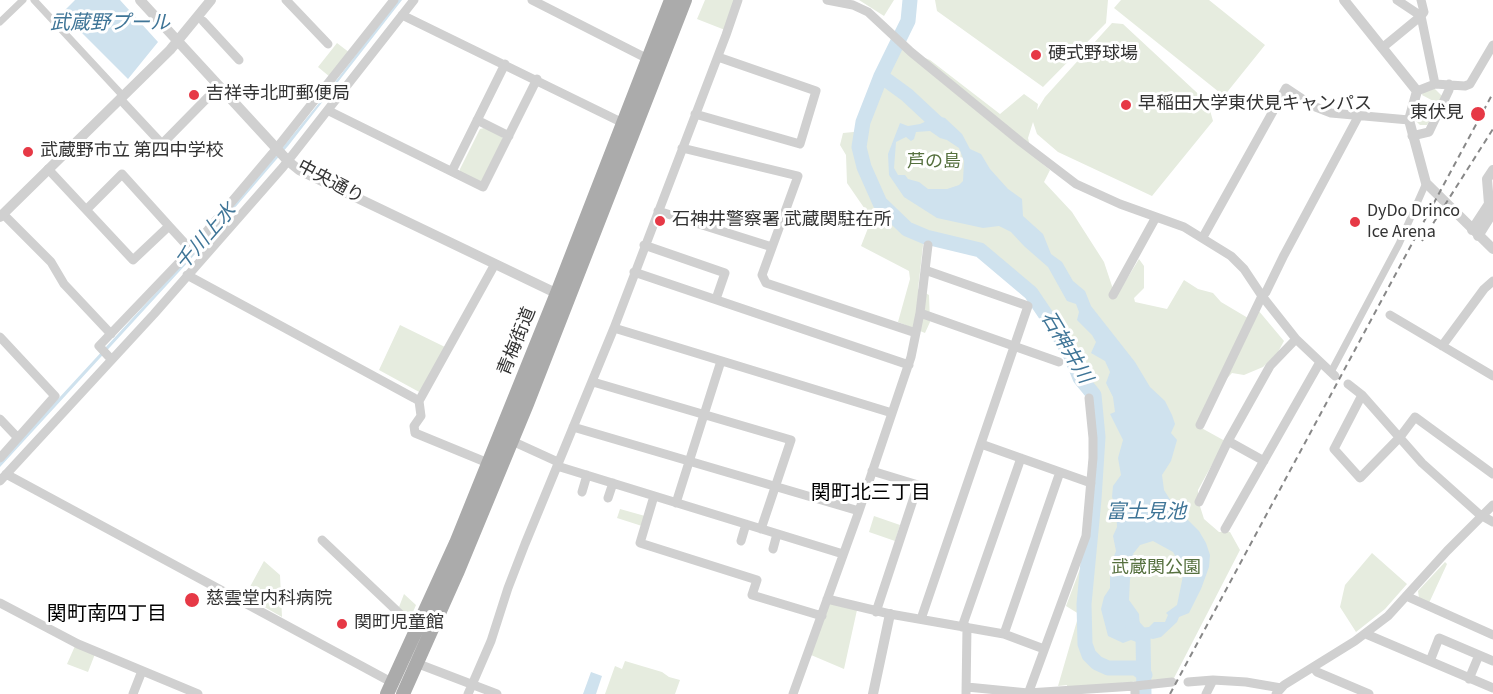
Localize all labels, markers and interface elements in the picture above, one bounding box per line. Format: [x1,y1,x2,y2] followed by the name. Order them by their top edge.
[50,13,170,37] water label: 武蔵野プール
[1048,44,1138,66] place label: 硬式野球場
[1029,48,1043,62] marker: 硬式野球場
[206,84,350,106] place label: 吉祥寺北町郵便局
[187,88,201,102] marker: 吉祥寺北町郵便局
[1138,94,1372,116] place label: 早稲田大学東伏見キャンパス
[1119,98,1133,112] marker: 早稲田大学東伏見キャンパス
[1410,103,1464,125] place label: 東伏見
[1469,105,1487,123] marker: 東伏見
[40,141,224,163] place label: 武蔵野市立 第四中学校
[21,145,35,159] marker: 武蔵野市立 第四中学校
[907,152,961,174] park label: 芦の島
[293,157,367,209] street label: 中央通り
[172,200,242,276] water label: 千川上水
[1367,201,1460,244] place label: DyDo Drinco Ice Arena
[672,210,892,232] place label: 石神井警察署 武蔵関駐在所
[653,214,667,228] marker: 石神井警察署 武蔵関駐在所
[1348,215,1362,229] marker: DyDo Drinco Ice Arena
[495,305,541,379] street label: 青梅街道
[1034,308,1096,388] water label: 石神井川
[811,483,931,507] district label: 関町北三丁目
[1106,502,1186,526] water label: 富士見池
[1111,558,1201,580] park label: 武蔵関公園
[206,589,332,611] place label: 慈雲堂内科病院
[183,591,201,609] marker: 慈雲堂内科病院
[47,604,167,628] district label: 関町南四丁目
[354,613,444,635] place label: 関町児童館
[335,617,349,631] marker: 関町児童館

